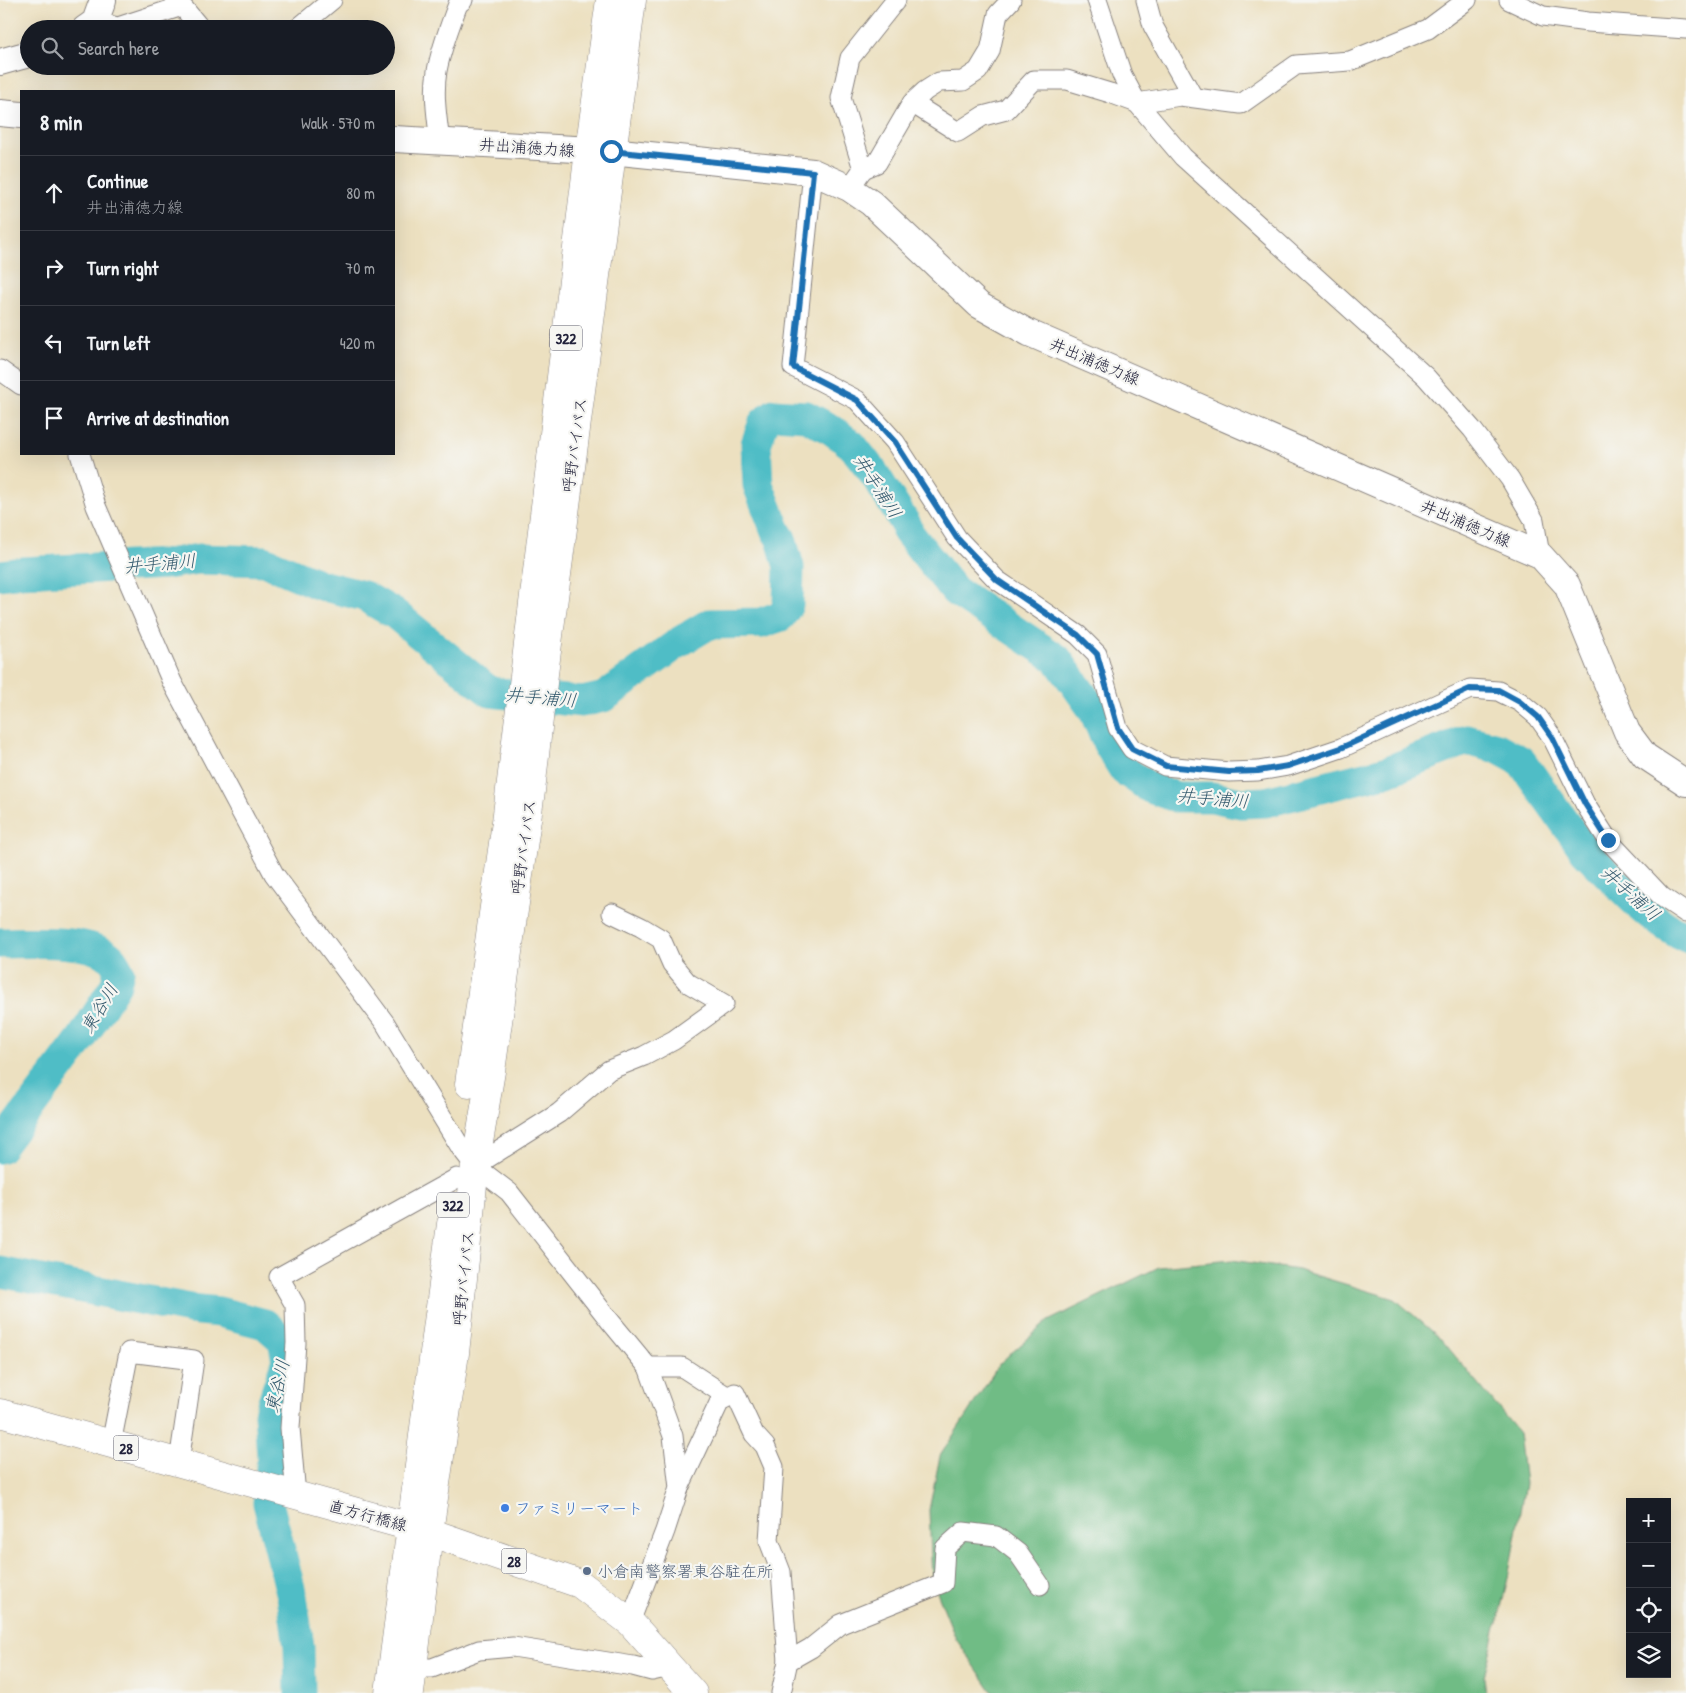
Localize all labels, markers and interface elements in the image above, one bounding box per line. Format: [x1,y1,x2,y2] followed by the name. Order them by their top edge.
[20,20,395,75] search box
[38,34,66,62] icon: search
[78,35,159,61] text: Search here
[40,108,82,137] text: 8 min
[301,112,375,134] text: Walk · 570 m
[478,133,576,161] street label: 井出浦徳力線
[600,140,623,163] route start
[87,168,148,194] text: Continue
[40,179,68,207] icon: ahead
[346,182,375,204] text: 80 m
[87,196,183,218] text: 井出浦徳力線
[40,254,68,282] icon: right
[87,255,158,281] text: Turn right
[345,257,375,279] text: 70 m
[550,326,582,350] road number: 322
[40,329,68,357] icon: left
[87,330,150,356] text: Turn left
[340,332,375,354] text: 420 m
[1047,332,1143,390] street label: 井出浦徳力線
[556,396,592,494] street label: 呼野バイパス
[40,404,68,432] icon: arrive
[87,405,229,431] text: Arrive at destination
[848,449,908,523] water label: 井手浦川
[1418,494,1514,552] street label: 井出浦徳力線
[123,547,197,579] water label: 井手浦川
[504,681,578,713] water label: 井手浦川
[1176,782,1250,814] water label: 井手浦川
[505,798,541,896] street label: 呼野バイパス
[1597,829,1620,852] route end
[1596,860,1666,926] water label: 井手浦川
[74,978,124,1038] water label: 東谷川
[437,1192,469,1218] road number: 322
[447,1229,479,1327] street label: 呼野バイパス
[259,1357,295,1415] water label: 東谷川
[114,1436,138,1460] road number: 28
[327,1494,409,1536] street label: 直方行橋線
[515,1497,643,1519] place label: ファミリーマート
[1626,1498,1671,1678] map controls
[1626,1498,1671,1543] button: +
[499,1502,511,1514] marker: ファミリーマート
[1626,1543,1671,1588] button: −
[502,1548,526,1574] road number: 28
[597,1560,773,1582] place label: 小倉南警察署東谷駐在所
[581,1565,593,1577] marker: 小倉南警察署東谷駐在所
[1626,1588,1671,1633] button: locate
[1626,1633,1671,1678] button: layers

